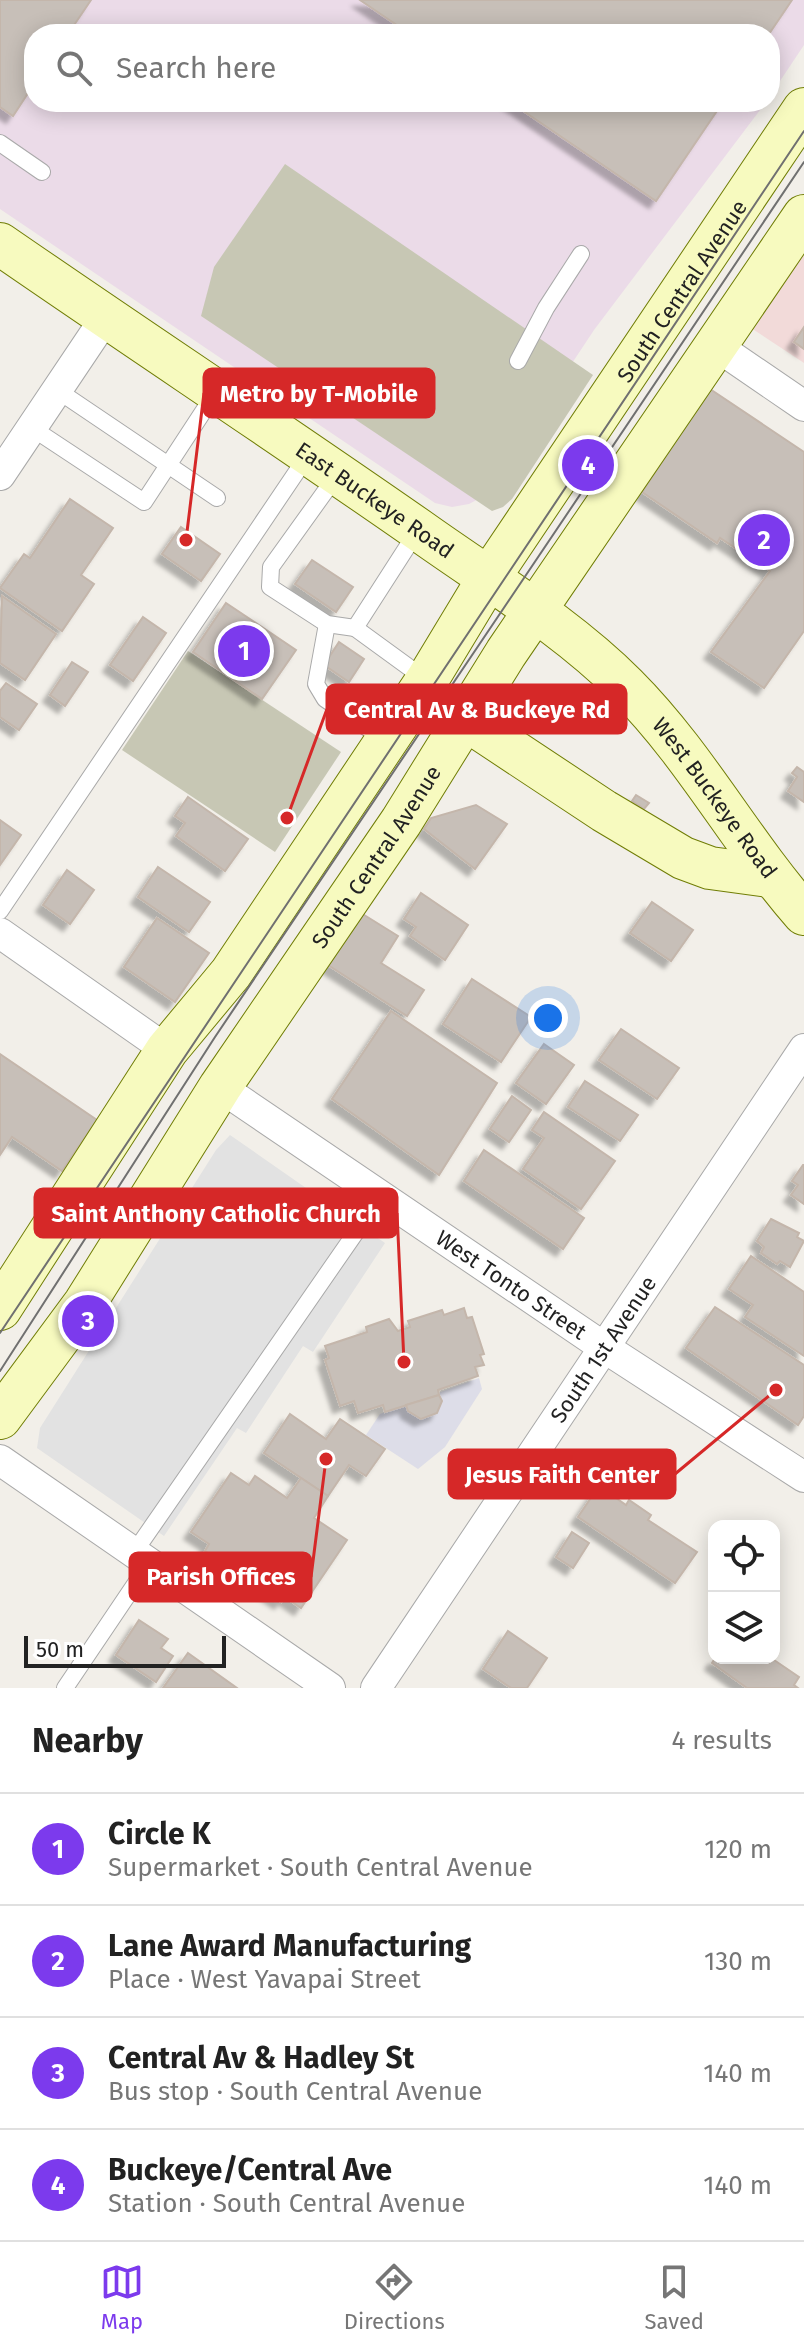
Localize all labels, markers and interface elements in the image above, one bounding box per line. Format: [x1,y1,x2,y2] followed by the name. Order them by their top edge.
[24,24,780,112] search box
[52,46,96,90] icon: search
[116,50,276,86] text: Search here
[611,195,753,387] street label: South Central Avenue
[204,369,434,417] callout: Metro by T-Mobile
[220,380,418,408] text: Metro by T-Mobile
[562,435,614,495] pin: 4
[291,436,459,564] street label: East Buckeye Road
[738,510,790,570] pin: 2
[218,621,270,681] pin: 1
[327,685,626,733] callout: Central Av & Buckeye Rd
[344,696,610,724] text: Central Av & Buckeye Rd
[647,712,783,884] street label: West Buckeye Road
[305,760,446,953] street label: South Central Avenue
[528,998,568,1038] your location
[35,1189,397,1237] callout: Saint Anthony Catholic Church
[51,1200,381,1228] text: Saint Anthony Catholic Church
[431,1224,592,1345] street label: West Tonto Street
[544,1270,662,1428] street label: South 1st Avenue
[62,1291,114,1351] pin: 3
[449,1450,675,1498] callout: Jesus Faith Center
[464,1461,660,1489] text: Jesus Faith Center
[708,1520,780,1664] map controls
[708,1520,780,1592] button: locate
[130,1553,311,1601] callout: Parish Offices
[146,1563,296,1591] text: Parish Offices
[708,1592,780,1664] button: layers
[24,1632,226,1668] scale bar
[36,1636,84,1663] text: 50 m
[32,1720,143,1761] text: Nearby
[671,1725,772,1756] text: 4 results
[108,1816,211,1852] text: Circle K
[52,1834,64,1865] text: 1
[704,1834,772,1865] text: 120 m
[108,1852,533,1883] text: Supermarket · South Central Avenue
[108,1928,471,1964] text: Lane Award Manufacturing
[51,1946,65,1977] text: 2
[704,1946,772,1977] text: 130 m
[108,1964,421,1995] text: Place · West Yavapai Street
[108,2040,414,2076] text: Central Av & Hadley St
[51,2058,65,2089] text: 3
[703,2058,772,2089] text: 140 m
[108,2076,482,2107] text: Bus stop · South Central Avenue
[108,2152,392,2188] text: Buckeye/Central Ave
[51,2170,65,2201] text: 4
[703,2170,772,2201] text: 140 m
[108,2188,465,2219] text: Station · South Central Avenue
[100,2260,144,2335] tab: Map
[344,2260,445,2335] tab: Directions
[645,2260,704,2335] tab: Saved

